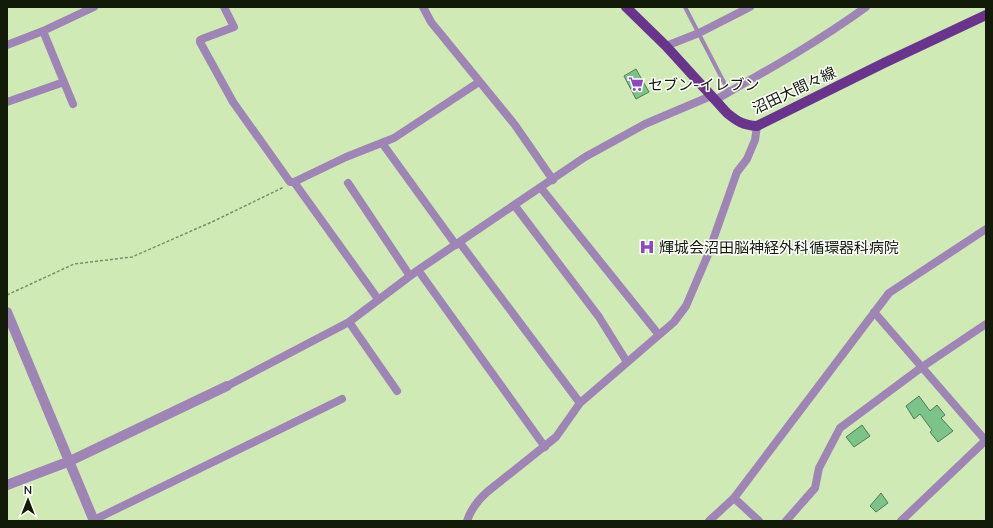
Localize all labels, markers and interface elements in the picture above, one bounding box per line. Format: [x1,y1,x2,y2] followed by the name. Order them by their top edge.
[749,62,839,118] street label: 沼田大間々線
[627,75,645,93] supermarket icon: セブン-イレブン
[648,75,759,94] place label: セブン-イレブン
[638,238,656,256] hospital icon: 輝城会沼田脳神経外科循環器科病院
[659,238,899,257] place label: 輝城会沼田脳神経外科循環器科病院
[8,480,48,520] north arrow
[24,483,32,497] text: N

